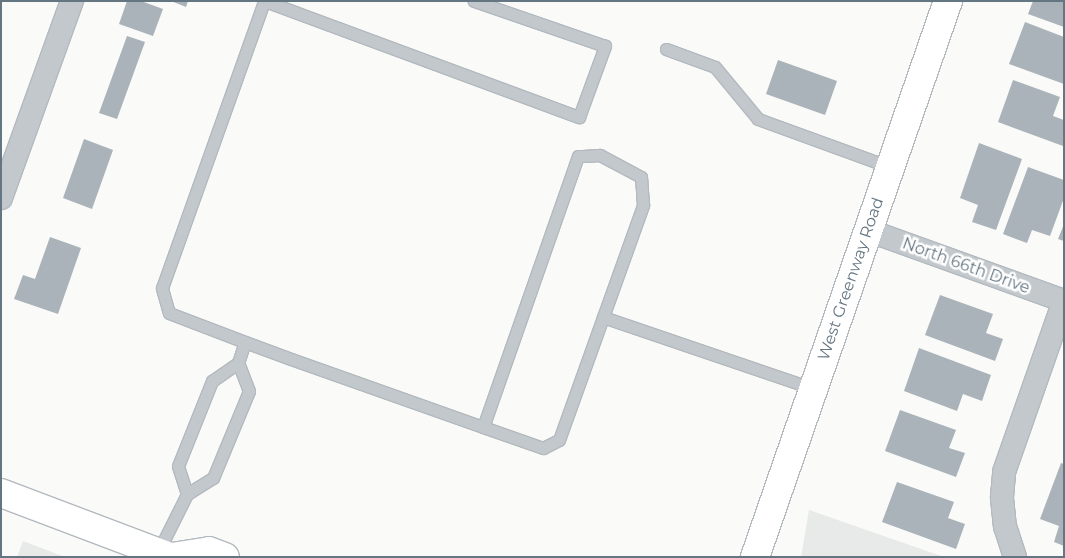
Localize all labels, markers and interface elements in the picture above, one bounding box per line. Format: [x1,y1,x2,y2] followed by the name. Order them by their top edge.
[814,195,888,363] street label: West Greenway Road
[900,234,1032,298] street label: North 66th Drive

